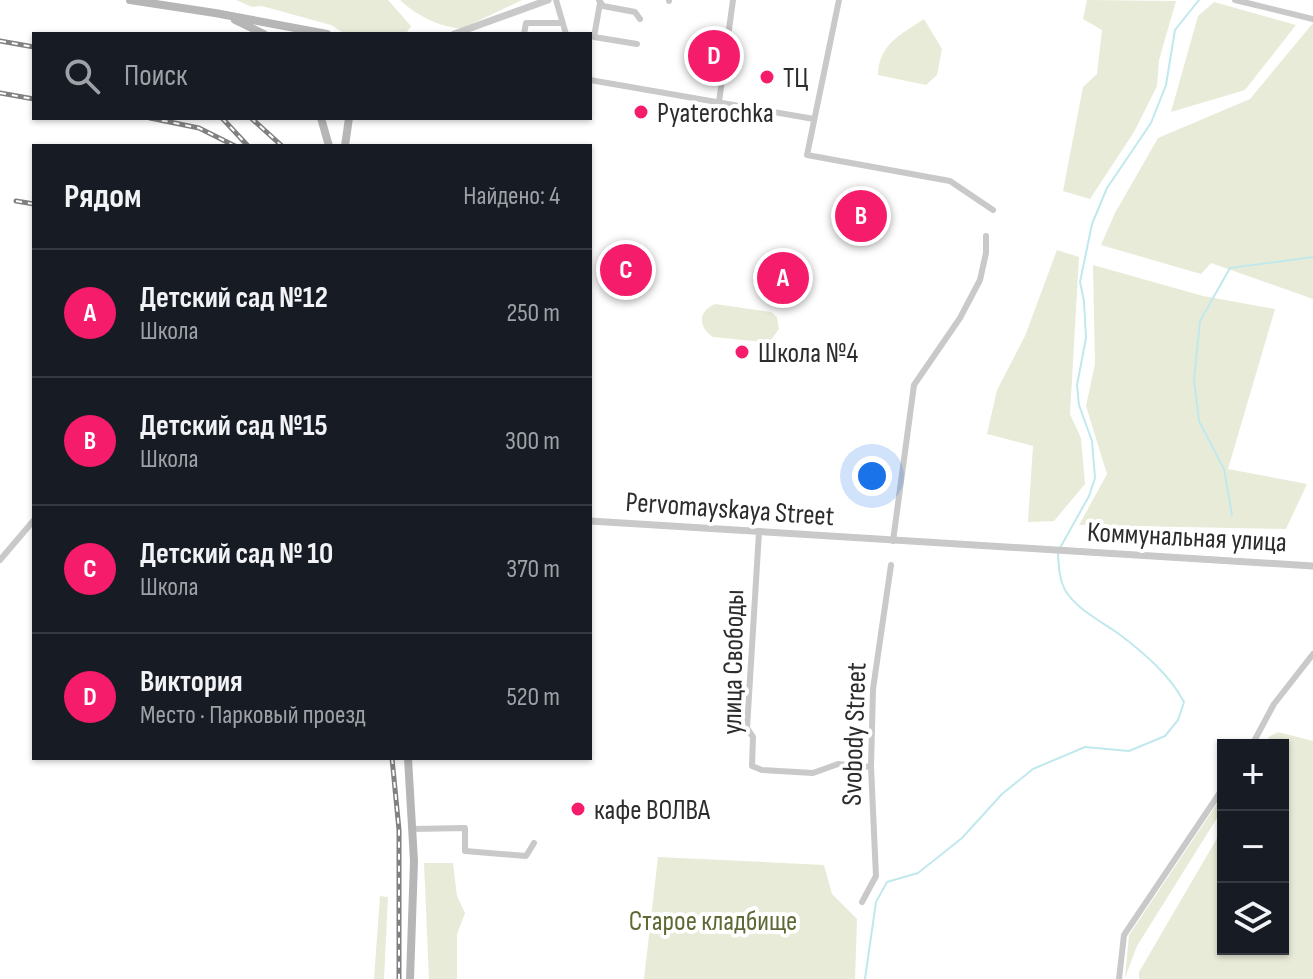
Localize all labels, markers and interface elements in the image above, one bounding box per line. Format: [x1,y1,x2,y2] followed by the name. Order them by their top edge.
[688,26,740,86] pin: D
[32,32,592,120] search box
[60,54,104,98] icon: search
[124,58,187,94] text: Поиск
[783,62,808,95] place label: ТЦ
[758,68,776,86] marker: ТЦ
[657,97,774,130] place label: Pyaterochka
[632,103,650,121] marker: Pyaterochka
[64,176,142,217] text: Рядом
[463,181,560,212] text: Найдено: 4
[835,186,887,246] pin: B
[600,240,652,300] pin: C
[757,248,809,308] pin: A
[140,280,328,316] text: Детский сад №12
[84,298,96,329] text: A
[506,298,560,329] text: 250 m
[140,316,199,347] text: Школа
[758,337,859,370] place label: Школа №4
[733,343,751,361] marker: Школа №4
[140,408,328,444] text: Детский сад №15
[84,426,96,457] text: B
[505,426,560,457] text: 300 m
[140,444,199,475] text: Школа
[852,456,892,496] your location
[625,486,835,533] street label: Pervomayskaya Street
[1086,516,1288,559] street label: Коммунальная улица
[140,536,333,572] text: Детский сад № 10
[83,554,97,585] text: C
[506,554,560,585] text: 370 m
[140,572,199,603] text: Школа
[716,589,751,735] street label: улица Свободы
[836,662,873,806] street label: Svobody Street
[140,664,243,700] text: Виктория
[83,682,97,713] text: D
[506,682,560,713] text: 520 m
[140,700,366,731] text: Место · Парковый проезд
[1217,739,1289,955] map controls
[1217,739,1289,811] button: +
[594,794,711,827] place label: кафе ВОЛВА
[569,800,587,818] marker: кафе ВОЛВА
[1217,811,1289,883] button: −
[1217,883,1289,955] button: layers
[629,905,797,938] park label: Старое кладбище

